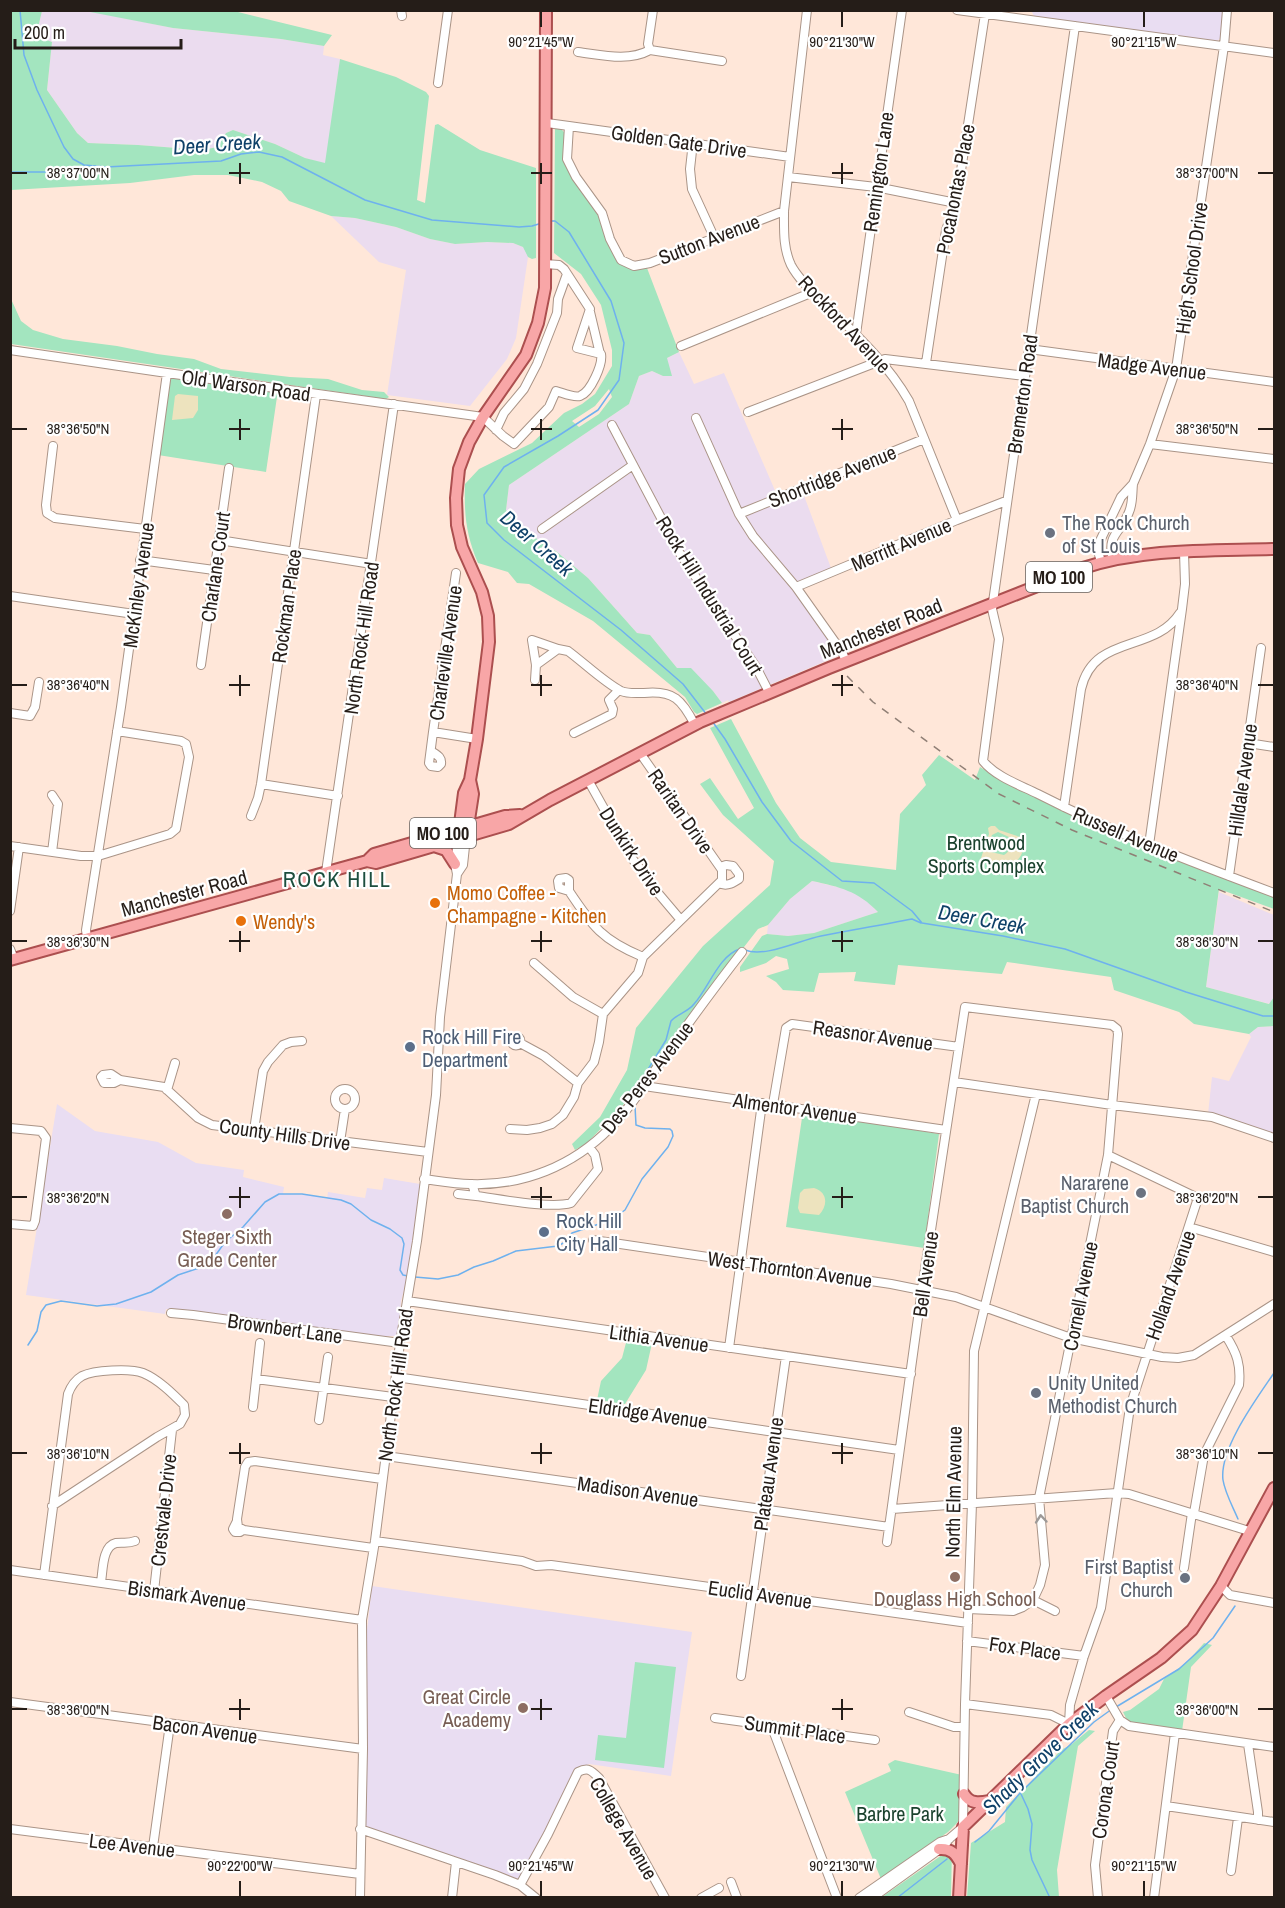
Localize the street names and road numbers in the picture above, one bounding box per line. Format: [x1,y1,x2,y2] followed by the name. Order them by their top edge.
[856,110,900,234] street label: Remington Lane
[609,118,749,164] street label: Golden Gate Drive
[929,122,981,256] street label: Pocahontas Place
[1168,200,1214,336] street label: High School Drive
[654,207,764,271] street label: Sutton Avenue
[793,269,897,379] street label: Rockford Avenue
[1000,333,1044,455] street label: Bremerton Road
[1096,346,1208,386] street label: Madge Avenue
[180,363,312,407] street label: Old Warson Road
[764,438,900,514] street label: Shortridge Avenue
[194,510,236,624] street label: Charlane Court
[650,511,770,680] street label: Rock Hill Industrial Court
[847,511,955,577] street label: Merritt Avenue
[116,521,160,649] street label: McKinley Avenue
[265,547,307,665] street label: Rockman Place
[337,560,385,716] street label: North Rock Hill Road
[1026,562,1092,592] road number: MO 100
[422,584,468,722] street label: Charleville Avenue
[816,591,946,665] street label: Manchester Road
[1221,722,1263,838] street label: Hilldale Avenue
[642,763,720,859] street label: Raritan Drive
[1069,800,1183,868] street label: Russell Avenue
[593,802,671,900] street label: Dunkirk Drive
[410,818,476,848] road number: MO 100
[118,863,250,923] street label: Manchester Road
[811,1013,935,1057] street label: Reasnor Avenue
[595,1015,699,1139] street label: Des Peres Avenue
[730,1086,859,1130] street label: Almentor Avenue
[218,1111,352,1157] street label: County Hills Drive
[1139,1226,1201,1344] street label: Holland Avenue
[906,1229,944,1319] street label: Bell Avenue
[1056,1239,1104,1353] street label: Cornell Avenue
[706,1244,874,1294] street label: West Thornton Avenue
[226,1307,344,1349] street label: Brownbert Lane
[371,1307,419,1463] street label: North Rock Hill Road
[608,1318,710,1358] street label: Lithia Avenue
[587,1391,709,1435] street label: Eldridge Avenue
[747,1415,789,1533] street label: Plateau Avenue
[938,1426,968,1558] street label: North Elm Avenue
[144,1452,182,1568] street label: Crestvale Drive
[576,1469,700,1513] street label: Madison Avenue
[126,1573,248,1617] street label: Bismark Avenue
[706,1573,814,1615] street label: Euclid Avenue
[987,1630,1063,1666] street label: Fox Place
[151,1708,259,1750] street label: Bacon Avenue
[743,1709,847,1749] street label: Summit Place
[1085,1739,1125,1841] street label: Corona Court
[584,1772,664,1884] street label: College Avenue
[87,1826,177,1864] street label: Lee Avenue

